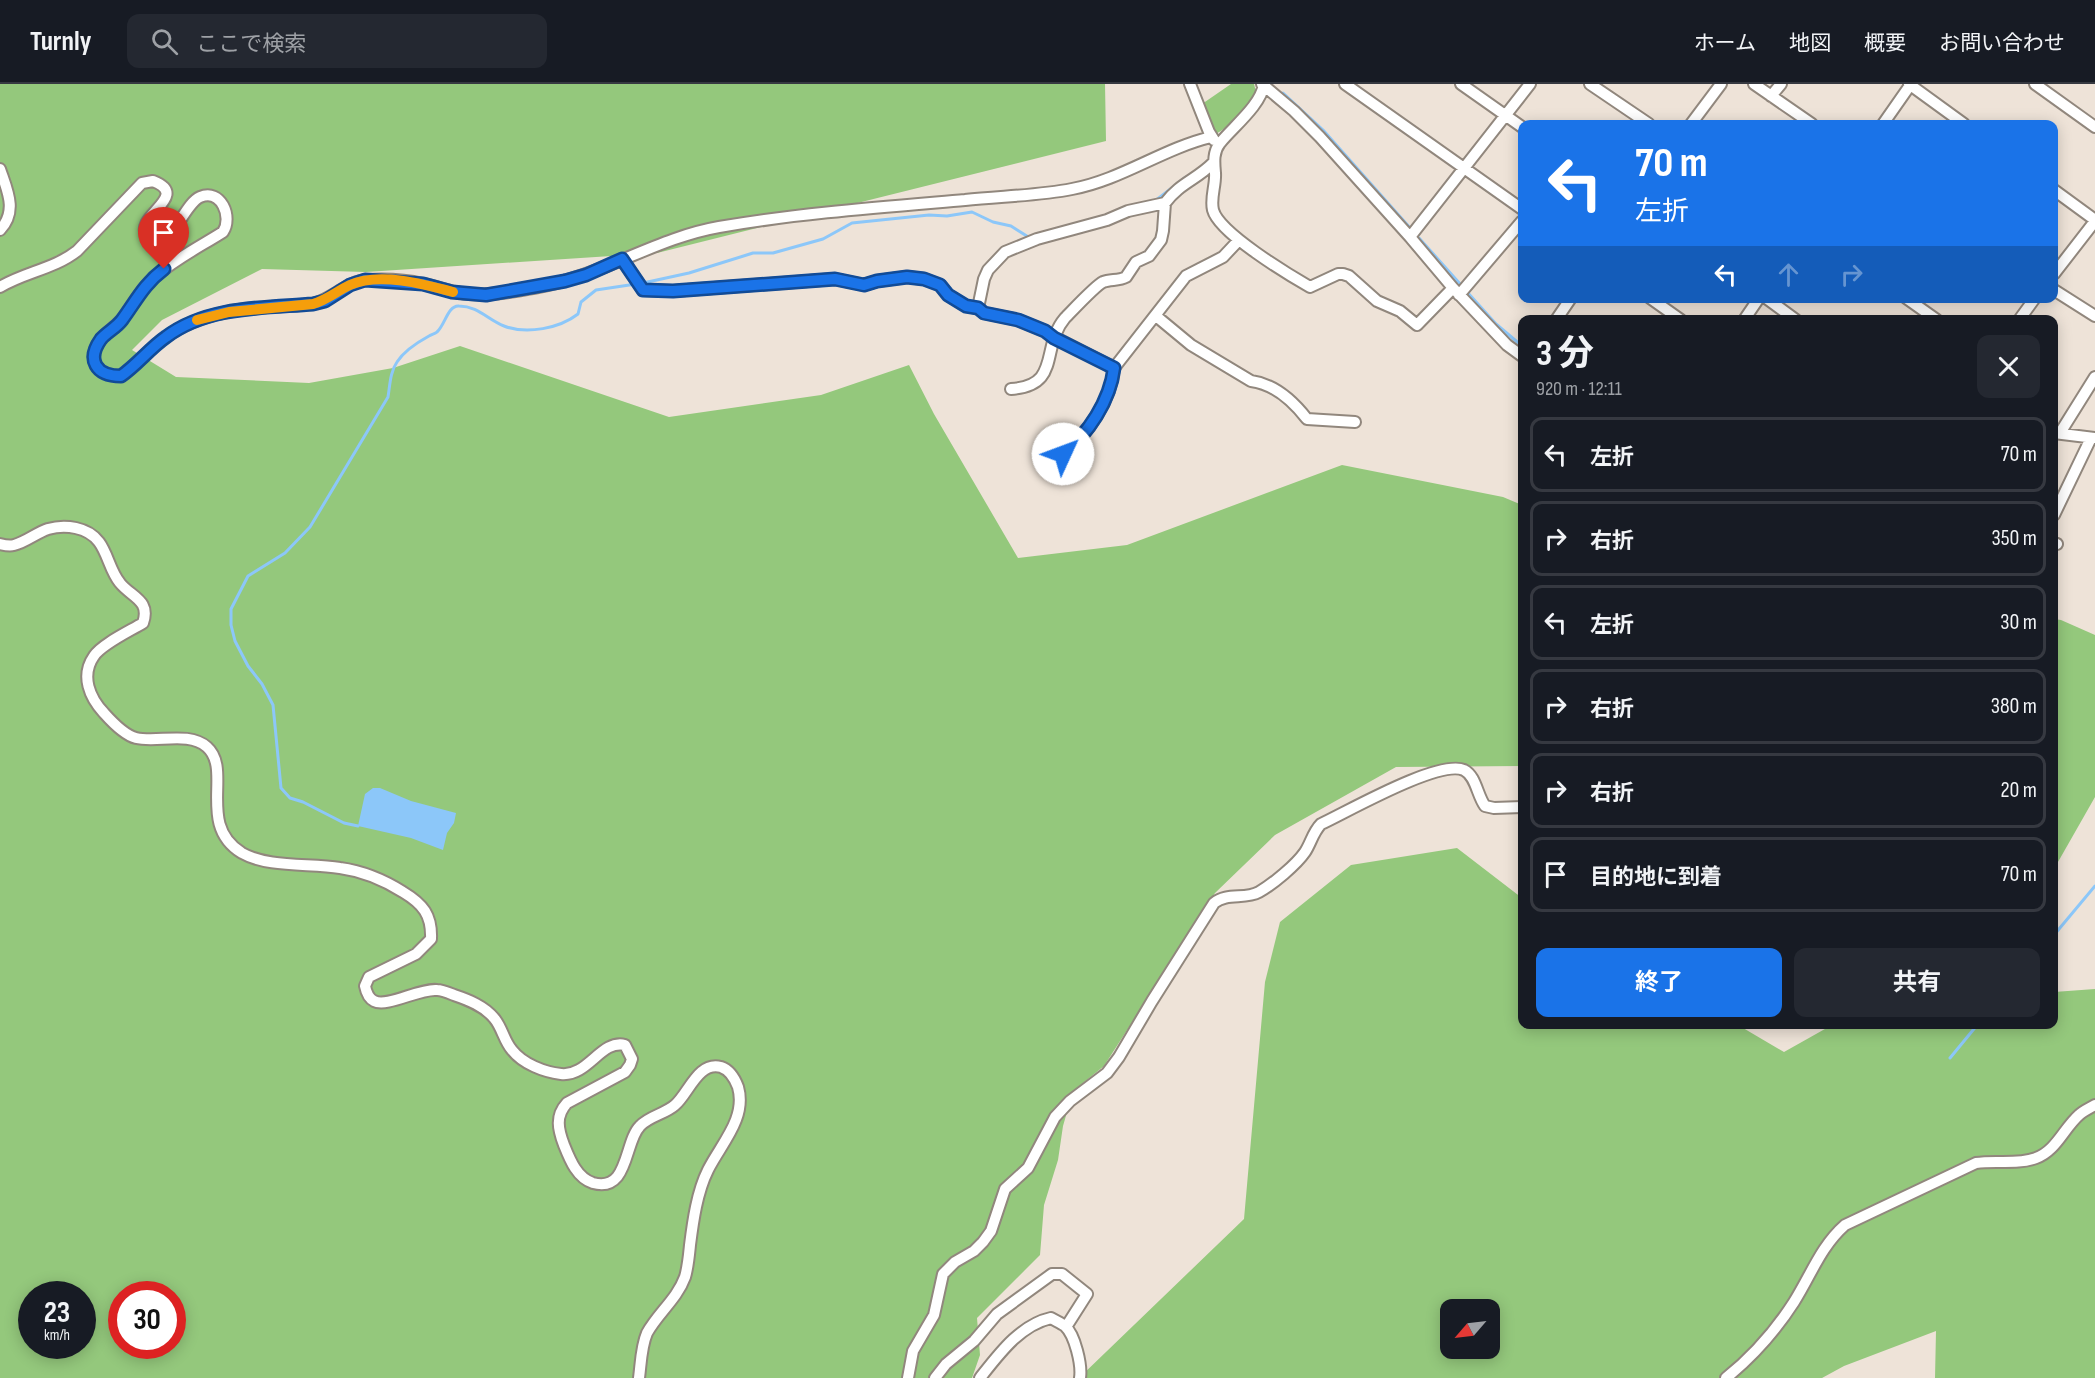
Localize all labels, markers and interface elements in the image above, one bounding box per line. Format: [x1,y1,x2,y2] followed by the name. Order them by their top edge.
[127,14,547,68] search box
[30,25,91,58] text: Turnly
[148,25,181,58] icon: search
[196,31,306,58] text: ここで検索
[1694,31,1756,56] text: ホーム
[1789,31,1831,56] text: 地図
[1864,31,1906,56] text: 概要
[1939,31,2065,56] text: お問い合わせ
[1635,138,1708,189] text: 70 m
[1536,144,1614,222] icon: left
[1635,196,1689,228] text: 左折
[138,207,189,269] pin
[147,216,180,249] icon: arrive
[1709,258,1742,291] icon: left
[1772,258,1805,291] icon: ahead
[1835,258,1868,291] icon: right
[1536,333,1594,376] text: 3 分
[1977,335,2040,398] button: close
[1536,377,1622,401] text: 920 m · 12:11
[1031,422,1095,486] position arrow
[1539,438,1572,471] icon: left
[2001,441,2037,468] text: 70 m
[1590,444,1634,471] text: 左折
[1539,522,1572,555] icon: right
[1992,525,2037,552] text: 350 m
[1590,528,1634,555] text: 右折
[1539,606,1572,639] icon: left
[2000,609,2037,636] text: 30 m
[1590,612,1634,639] text: 左折
[1539,690,1572,723] icon: right
[1991,693,2037,720] text: 380 m
[1590,696,1634,723] text: 右折
[1539,774,1572,807] icon: right
[2001,777,2037,804] text: 20 m
[1590,780,1634,807] text: 右折
[1539,858,1572,891] icon: arrive
[2001,861,2037,888] text: 70 m
[1590,864,1722,891] text: 目的地に到着
[1536,948,1782,1017] button: 終了
[1794,948,2040,1017] button: 共有
[108,1281,186,1359] speed limit sign: 30
[44,1295,70,1331] text: 23
[1440,1299,1500,1359] north arrow
[1440,1299,1500,1359] map controls
[44,1326,70,1345] text: km/h

